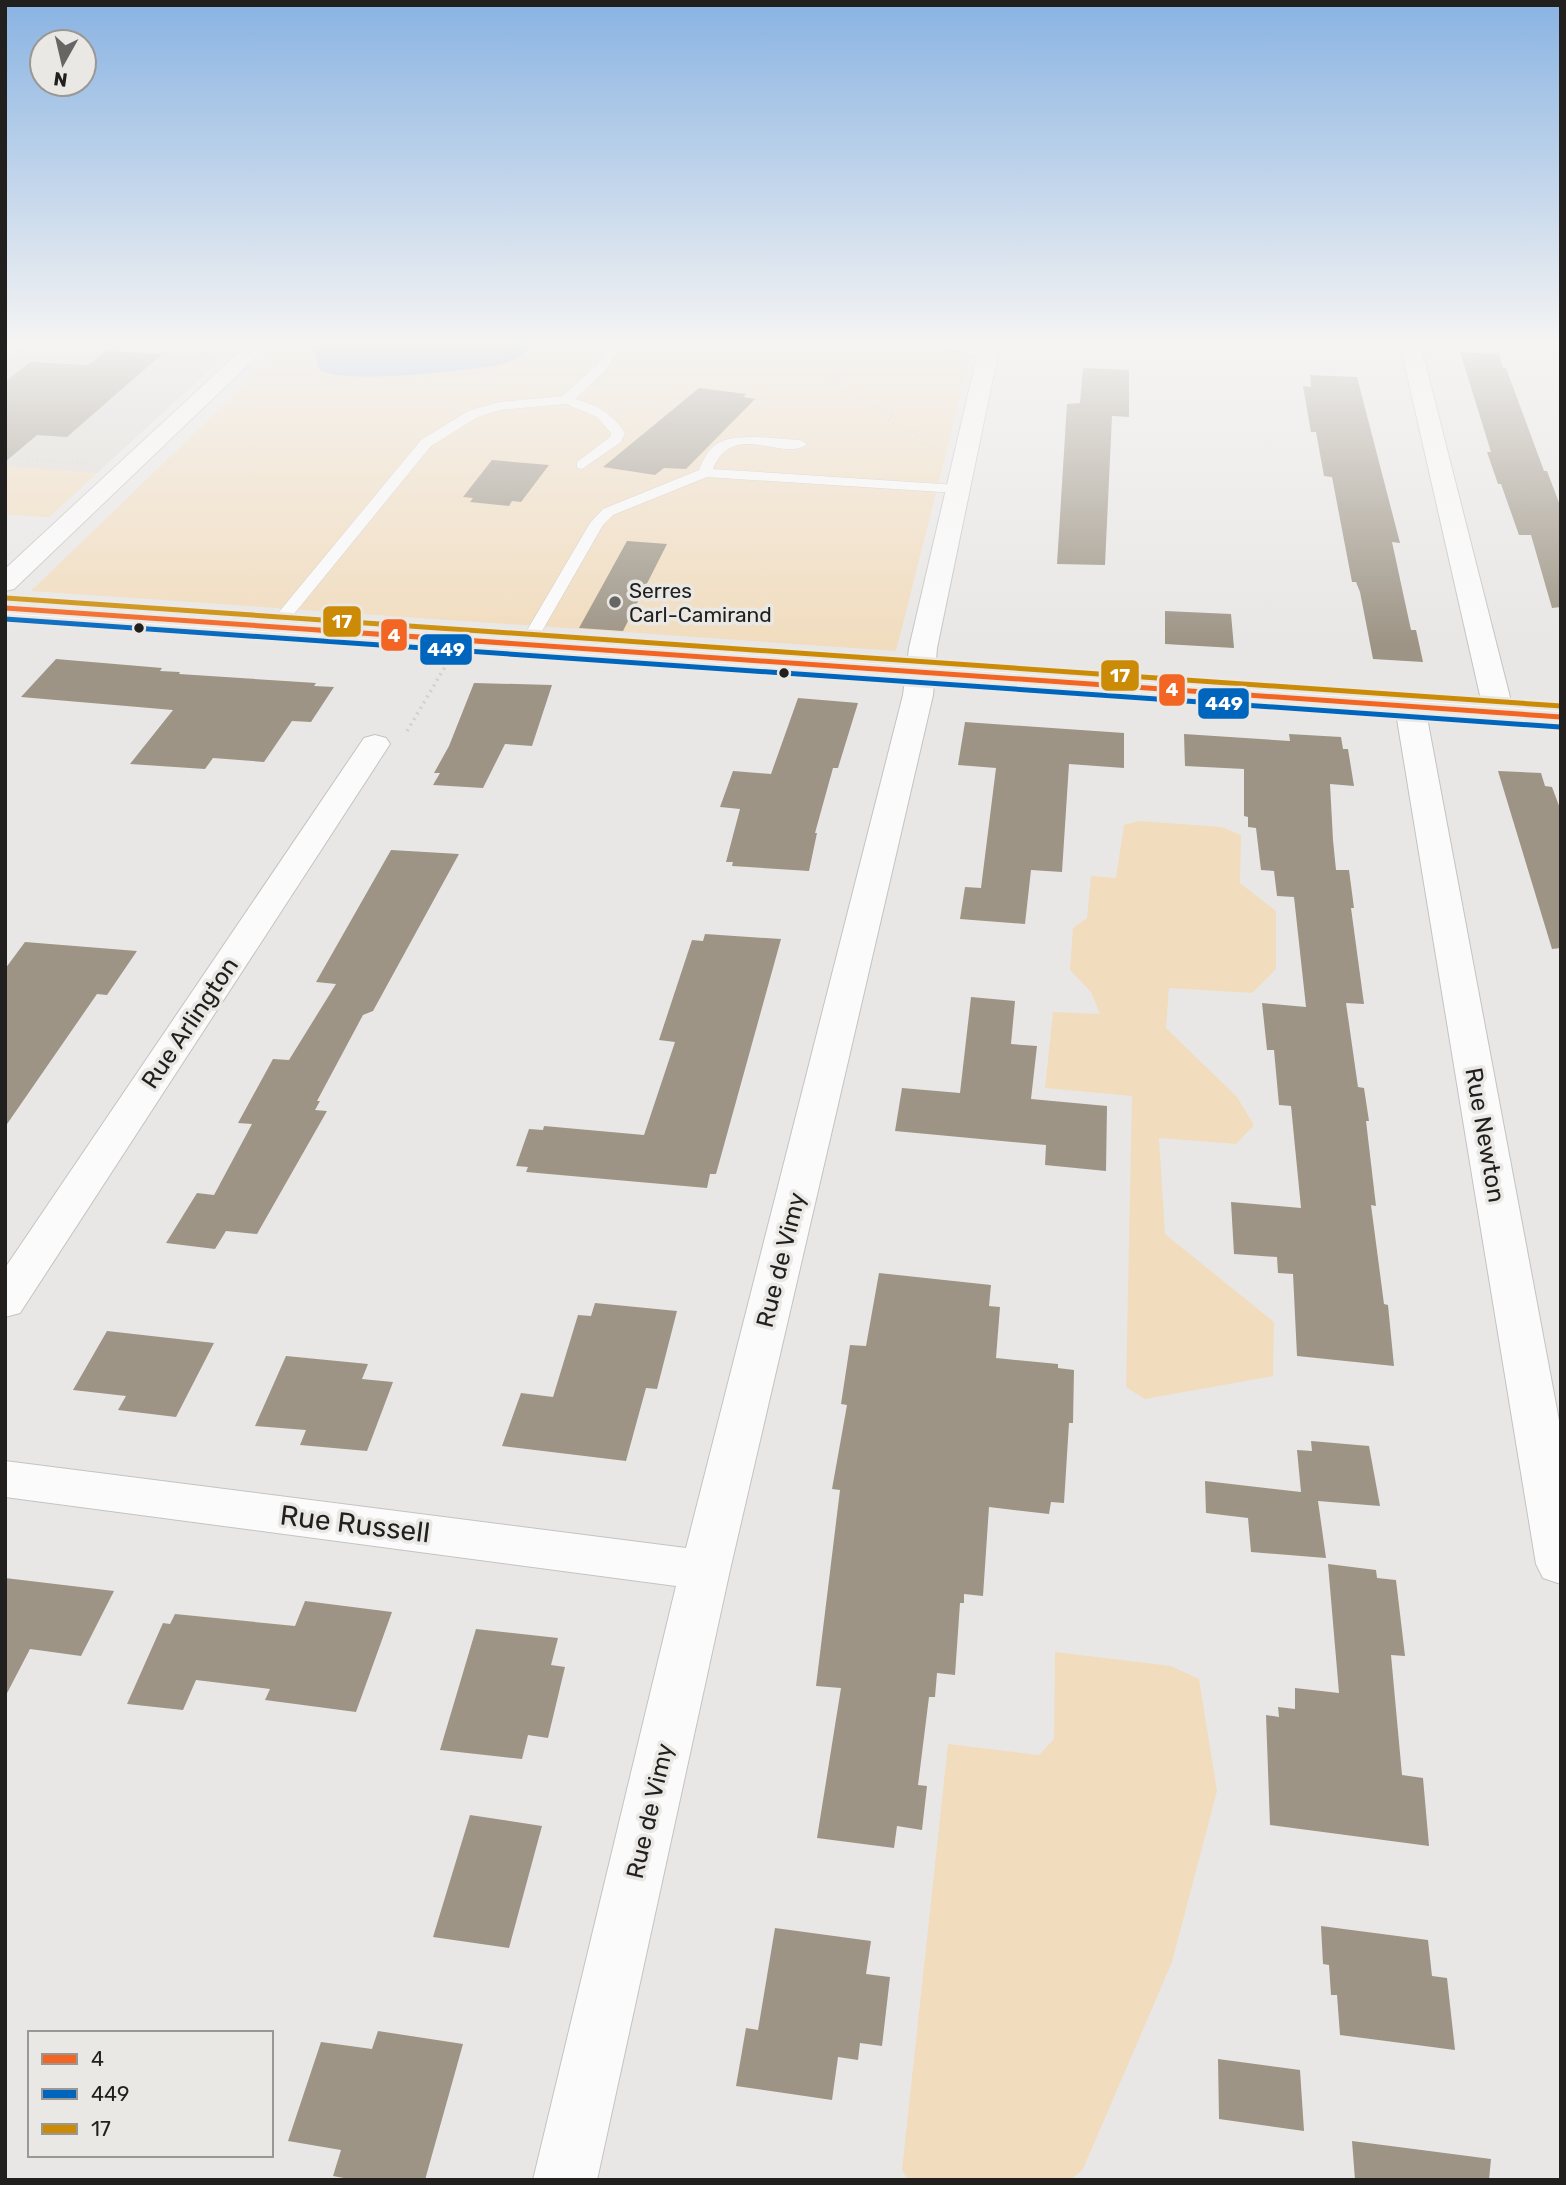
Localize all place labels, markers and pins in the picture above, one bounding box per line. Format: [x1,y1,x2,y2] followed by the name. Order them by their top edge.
[629,578,772,627] place label: Serres Carl-Camirand
[607,594,623,610] marker: Serres Carl-Camirand
[132,621,146,635] unlabelled marker
[777,666,791,680] unlabelled marker

